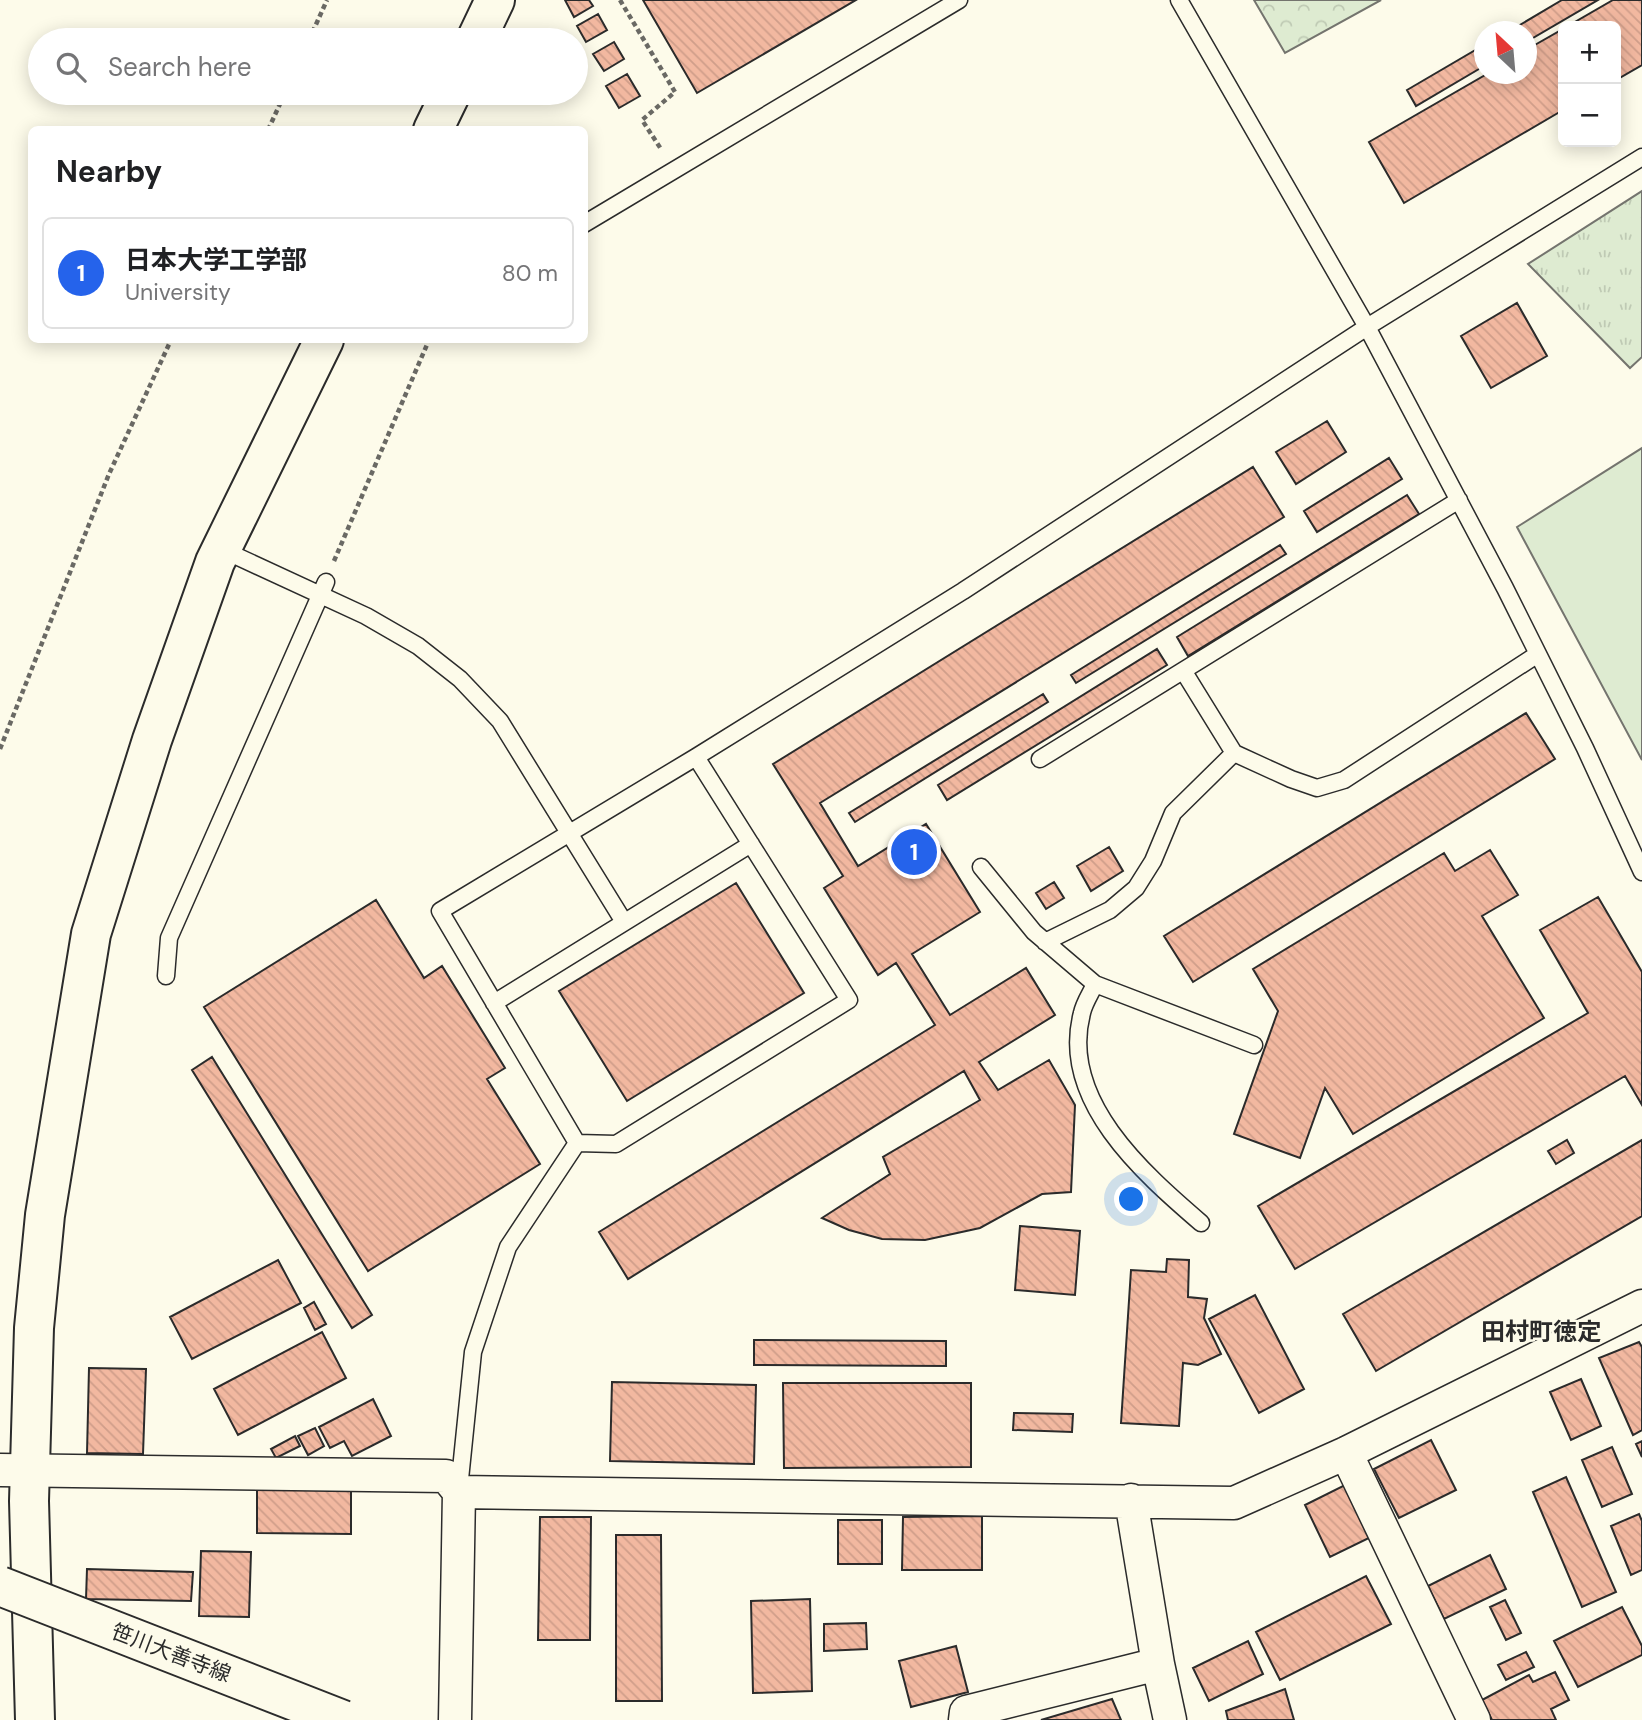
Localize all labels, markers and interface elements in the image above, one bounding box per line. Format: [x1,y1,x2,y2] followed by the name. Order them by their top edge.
[1474,21,1537,84] north arrow
[1558,21,1621,147] map controls
[1558,21,1621,84] button: +
[28,28,588,105] search box
[52,48,90,86] icon: search
[108,50,251,84] text: Search here
[1558,84,1621,147] button: −
[56,152,162,191] text: Nearby
[125,243,307,277] text: 日本大学工学部
[77,258,85,288] text: 1
[502,258,558,288] text: 80 m
[125,277,231,307] text: University
[891,826,937,878] pin: 1
[1114,1182,1148,1216] your location
[1481,1316,1601,1347] district label: 田村町徳定
[107,1617,235,1689] street label: 笹川大善寺線

